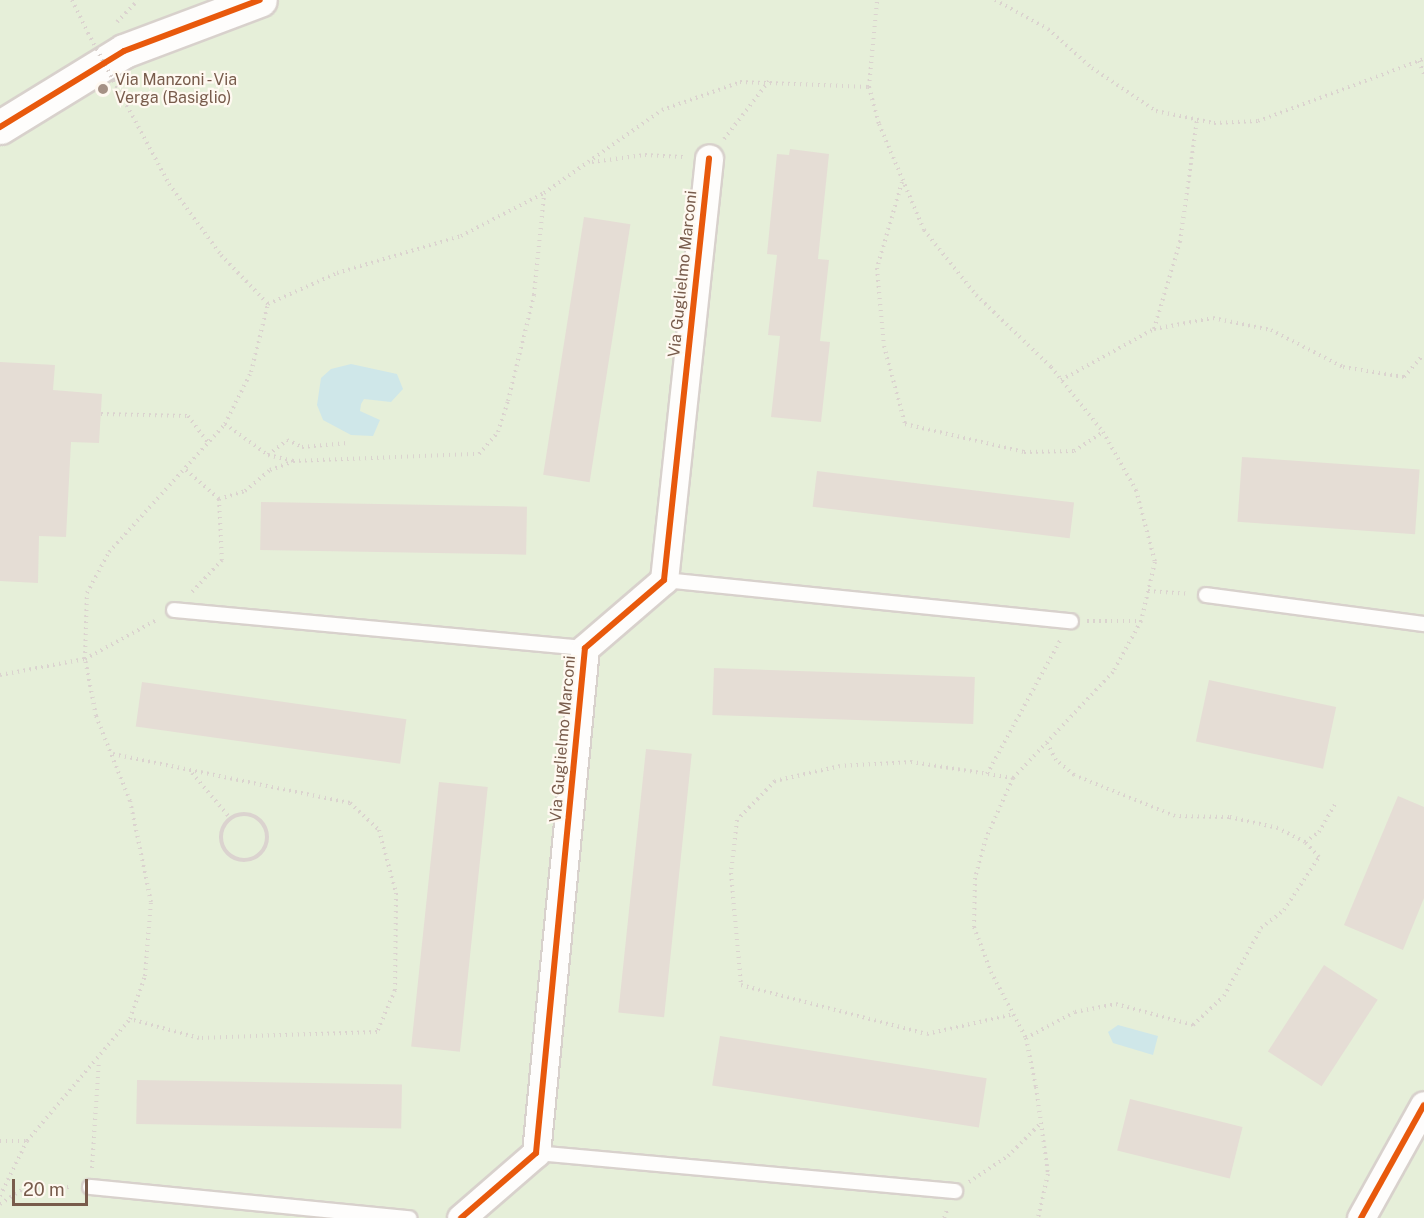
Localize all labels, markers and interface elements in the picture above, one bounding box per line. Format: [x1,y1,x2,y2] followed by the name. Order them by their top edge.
[115,70,242,108] place label: Via Manzoni - Via Verga (Basiglio)
[96,82,110,96] marker: Via Manzoni - Via Verga (Basiglio)
[665,190,701,358] street label: Via Guglielmo Marconi
[546,655,580,823] street label: Via Guglielmo Marconi
[15,1167,92,1205] scale bar
[23,1179,65,1200] text: 20 m

